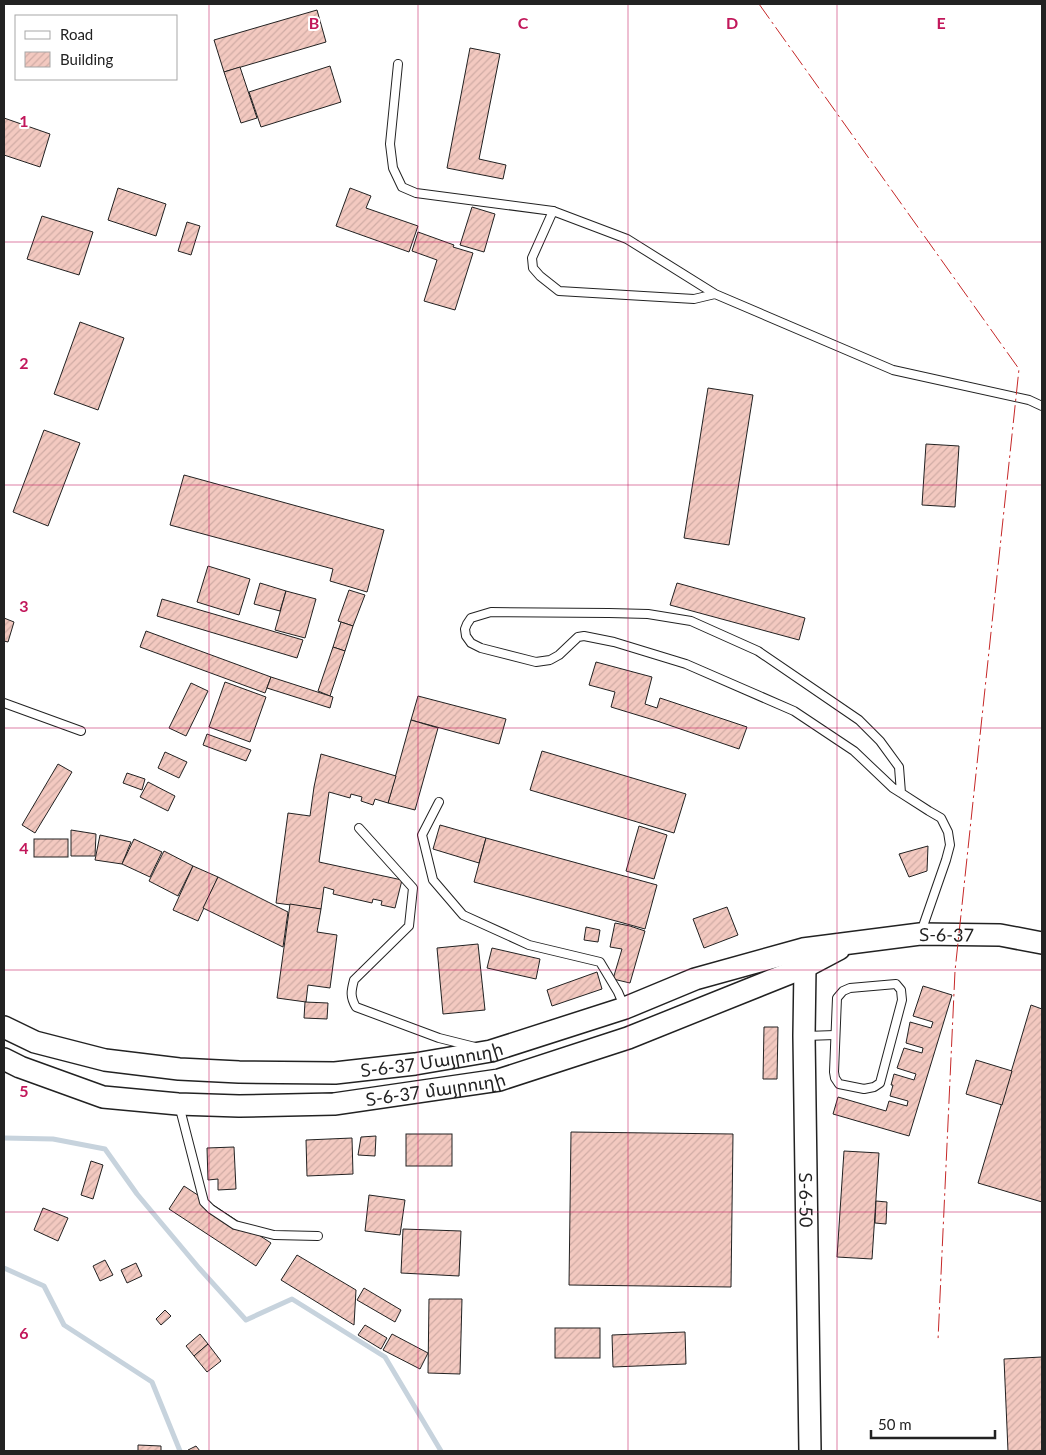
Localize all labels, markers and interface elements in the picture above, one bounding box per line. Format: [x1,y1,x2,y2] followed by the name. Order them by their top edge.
[309,13,319,32] text: B
[518,13,529,32] text: C
[726,13,738,32] text: D
[936,13,946,32] text: E
[15,15,178,80] legend
[60,25,93,43] text: Road
[60,50,113,68] text: Building
[19,111,29,130] text: 1
[19,353,29,372] text: 2
[19,596,29,615] text: 3
[19,838,29,857] text: 4
[919,923,974,946] street label: Տ-6-37
[359,1037,506,1081] street label: Տ-6-37 Մայրուղի
[364,1068,508,1110] street label: Տ-6-37 մայրուղի
[19,1081,29,1100] text: 5
[795,1172,818,1227] street label: Տ-6-50
[19,1323,29,1342] text: 6
[871,1408,995,1440] scale bar
[878,1415,912,1433] text: 50 m

